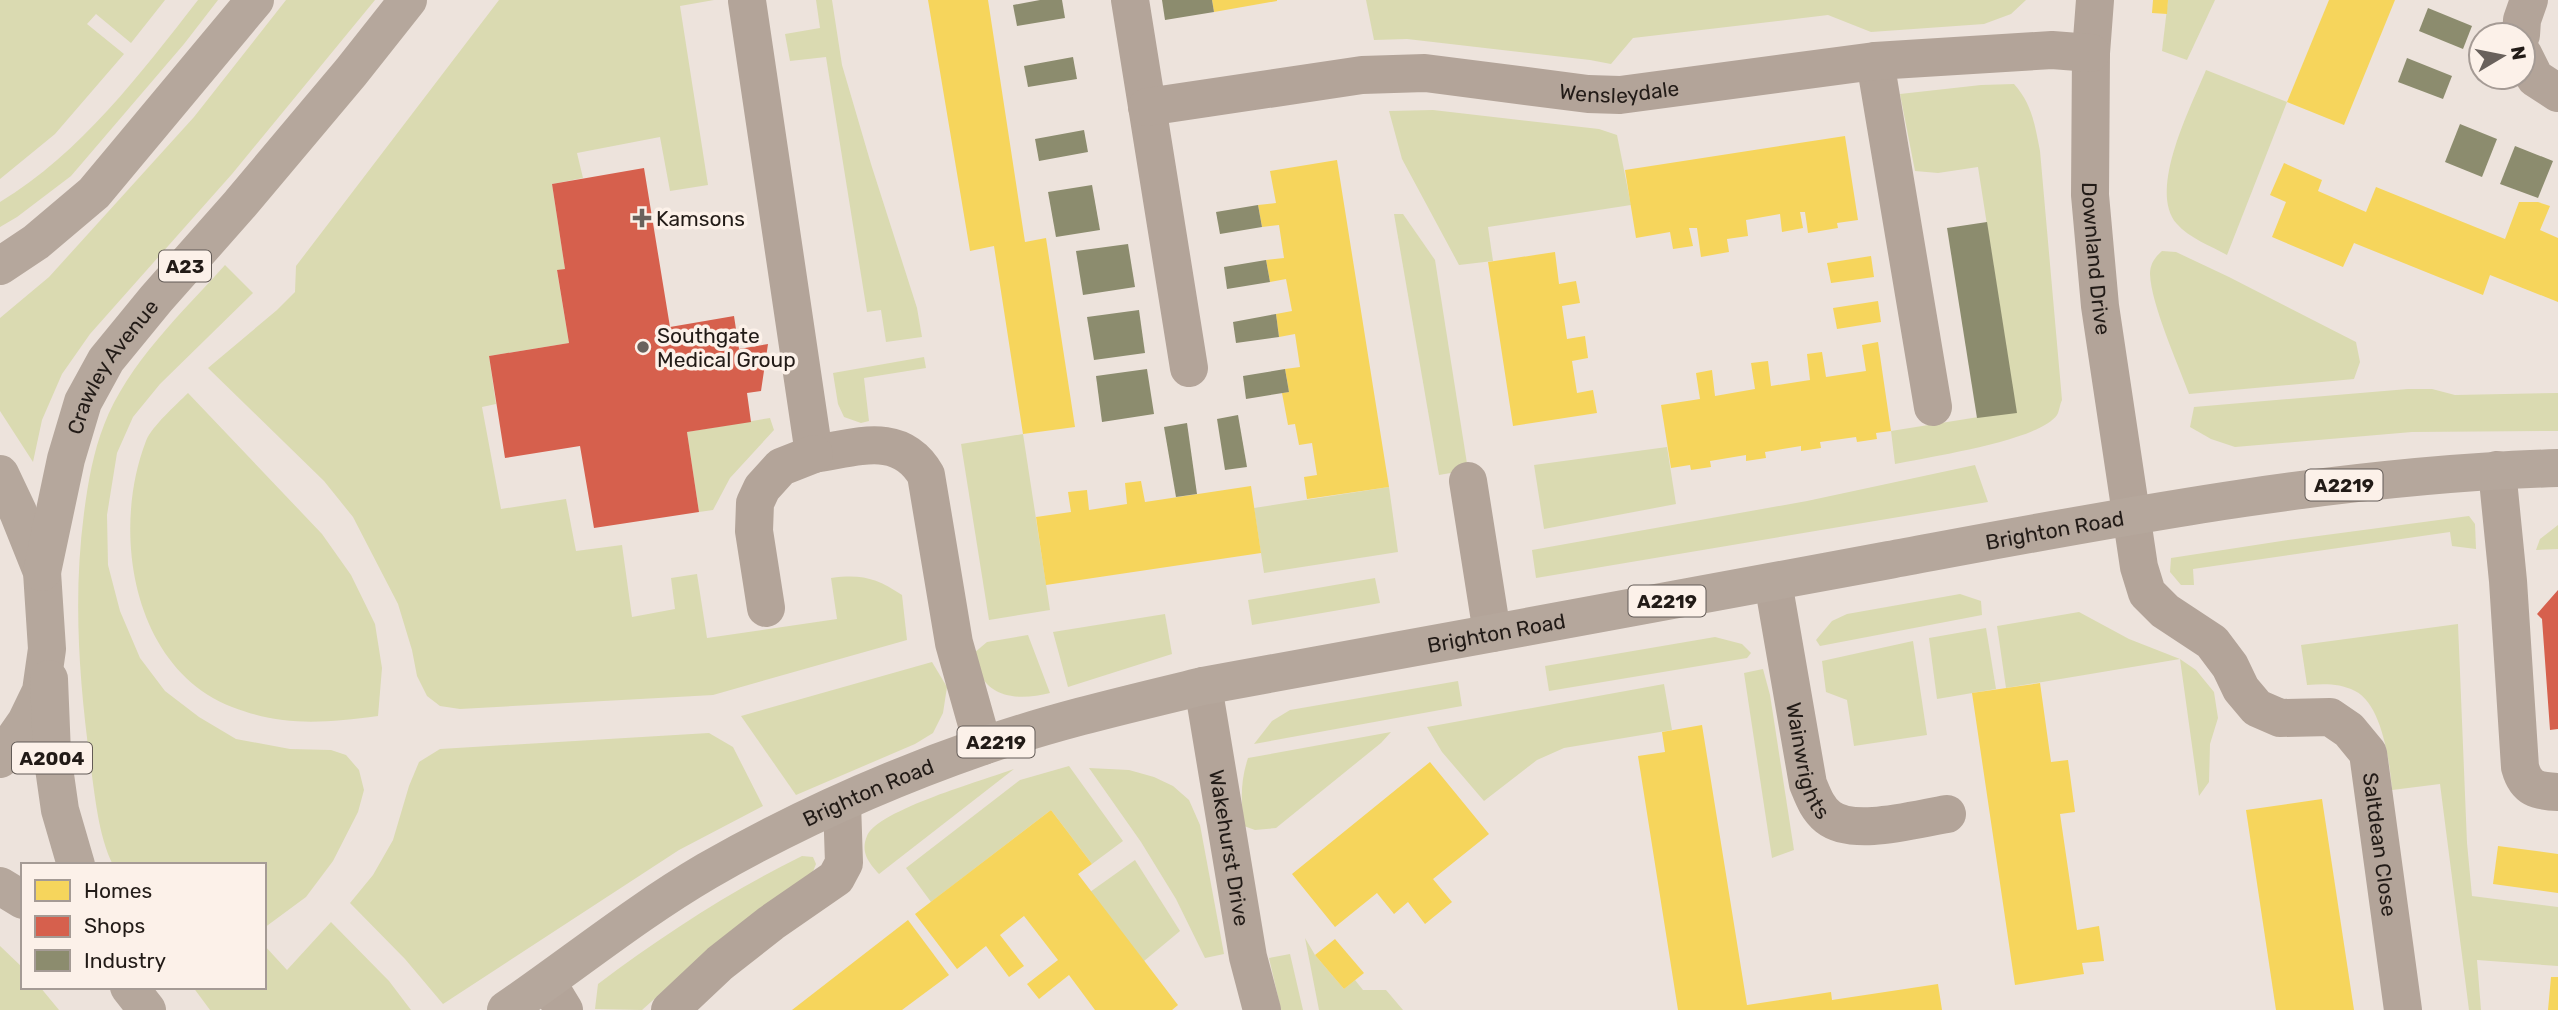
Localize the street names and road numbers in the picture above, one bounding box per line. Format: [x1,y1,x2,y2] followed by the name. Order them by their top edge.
[1558,75,1681,108] street label: Wensleydale
[2077,182,2117,337] street label: Downland Drive
[159,250,211,282] road number: A23
[62,294,163,437] street label: Crawley Avenue
[2306,470,2382,500] road number: A2219
[1983,505,2126,554] street label: Brighton Road
[1628,586,1706,616] road number: A2219
[1425,608,1567,657] street label: Brighton Road
[1782,700,1835,824] street label: Wainwrights
[958,726,1034,758] road number: A2219
[12,743,92,774] road number: A2004
[798,753,937,831] street label: Brighton Road
[1205,768,1255,928] street label: Wakehurst Drive
[2358,771,2403,918] street label: Saltdean Close

